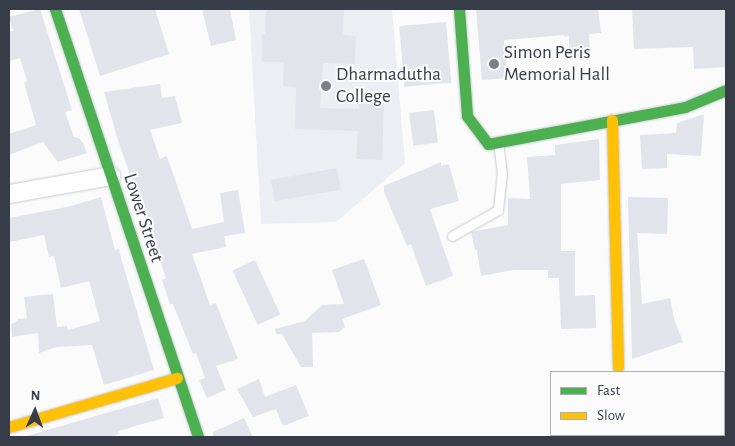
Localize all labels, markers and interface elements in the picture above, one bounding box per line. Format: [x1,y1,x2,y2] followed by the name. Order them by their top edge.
[504,42,610,86] place label: Simon Peris Memorial Hall
[488,58,500,70] marker: Simon Peris Memorial Hall
[336,64,441,108] place label: Dharmadutha College
[320,80,332,92] marker: Dharmadutha College
[118,171,168,265] street label: Lower Street
[550,371,725,436] legend
[597,383,620,398] text: Fast
[10,386,60,436] north arrow
[30,389,41,403] text: N
[597,408,625,423] text: Slow

